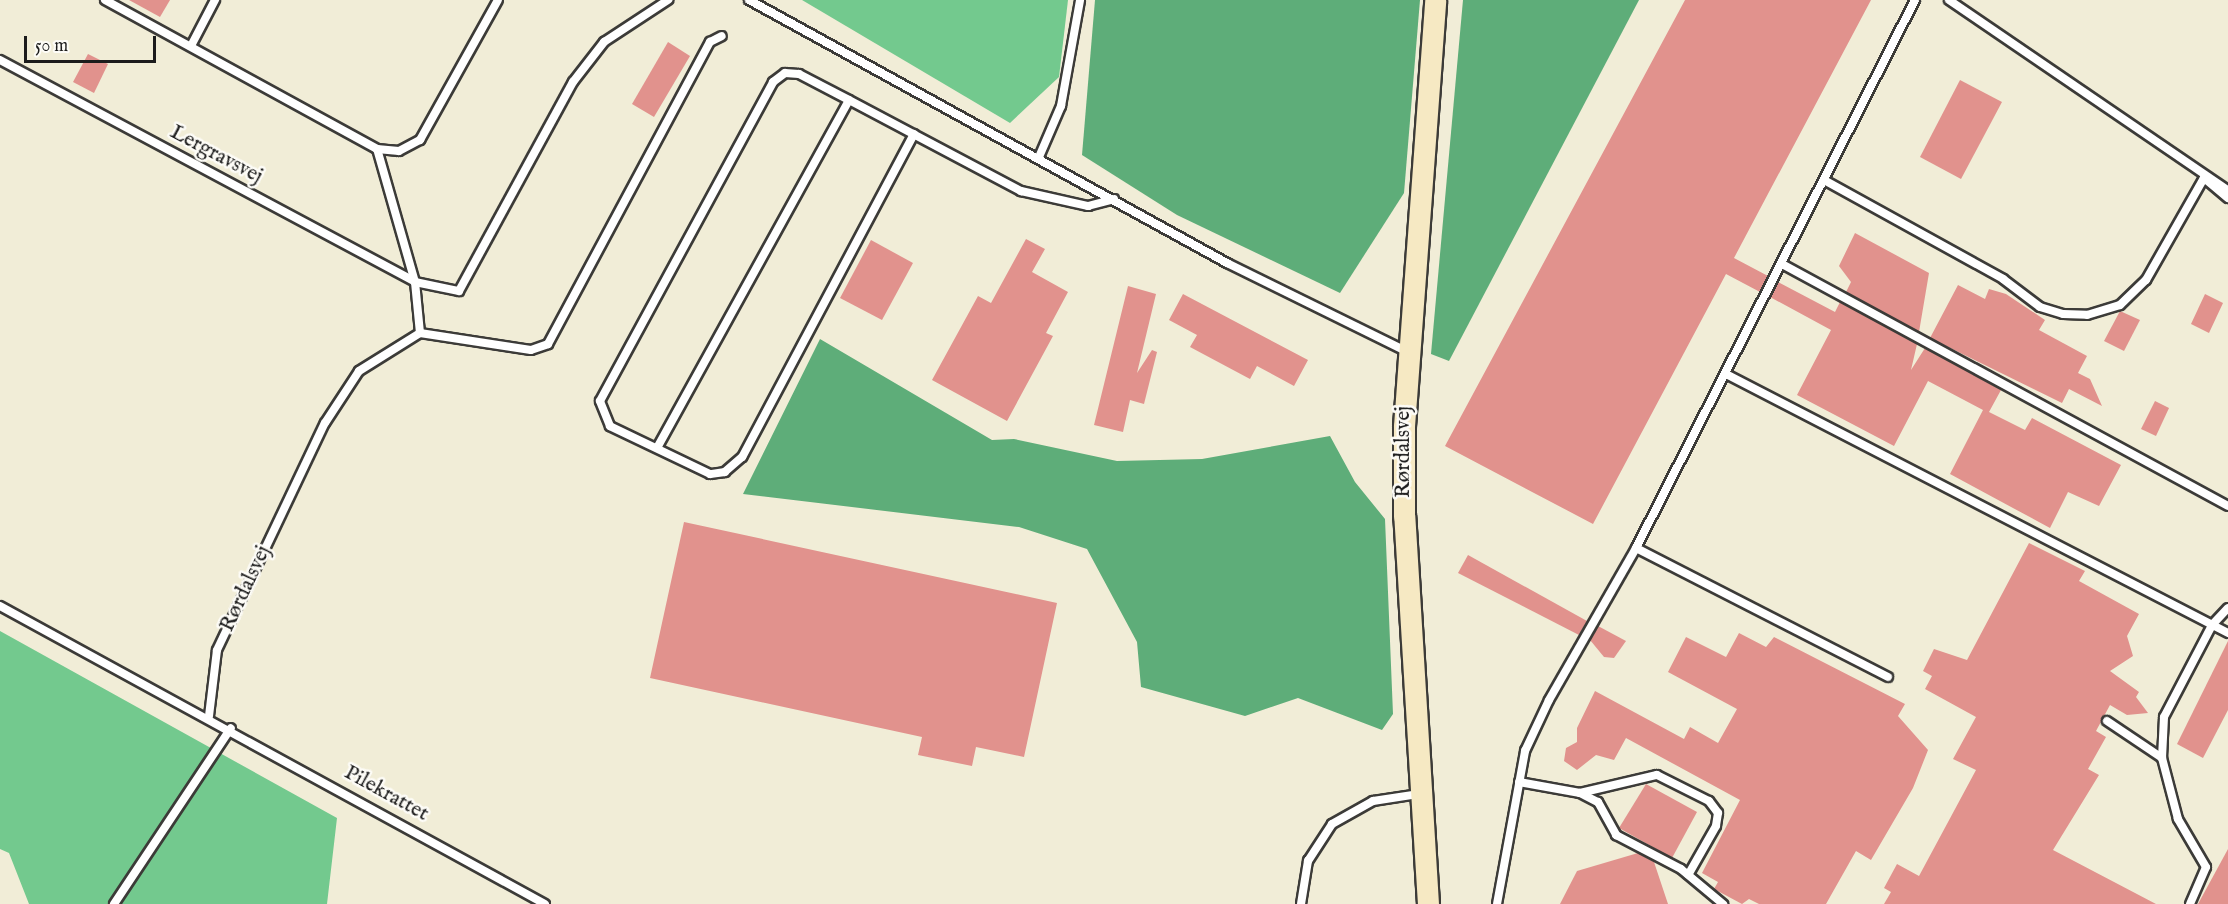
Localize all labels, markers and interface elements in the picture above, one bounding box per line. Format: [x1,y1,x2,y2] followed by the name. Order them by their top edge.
[27,24,159,62] scale bar
[35,35,68,58] text: 50 m
[166,120,266,190] street label: Lergravsvej
[1391,406,1417,498] street label: Rørdalsvej
[215,542,277,636] street label: Rørdalsvej
[340,761,432,827] street label: Pilekrattet

